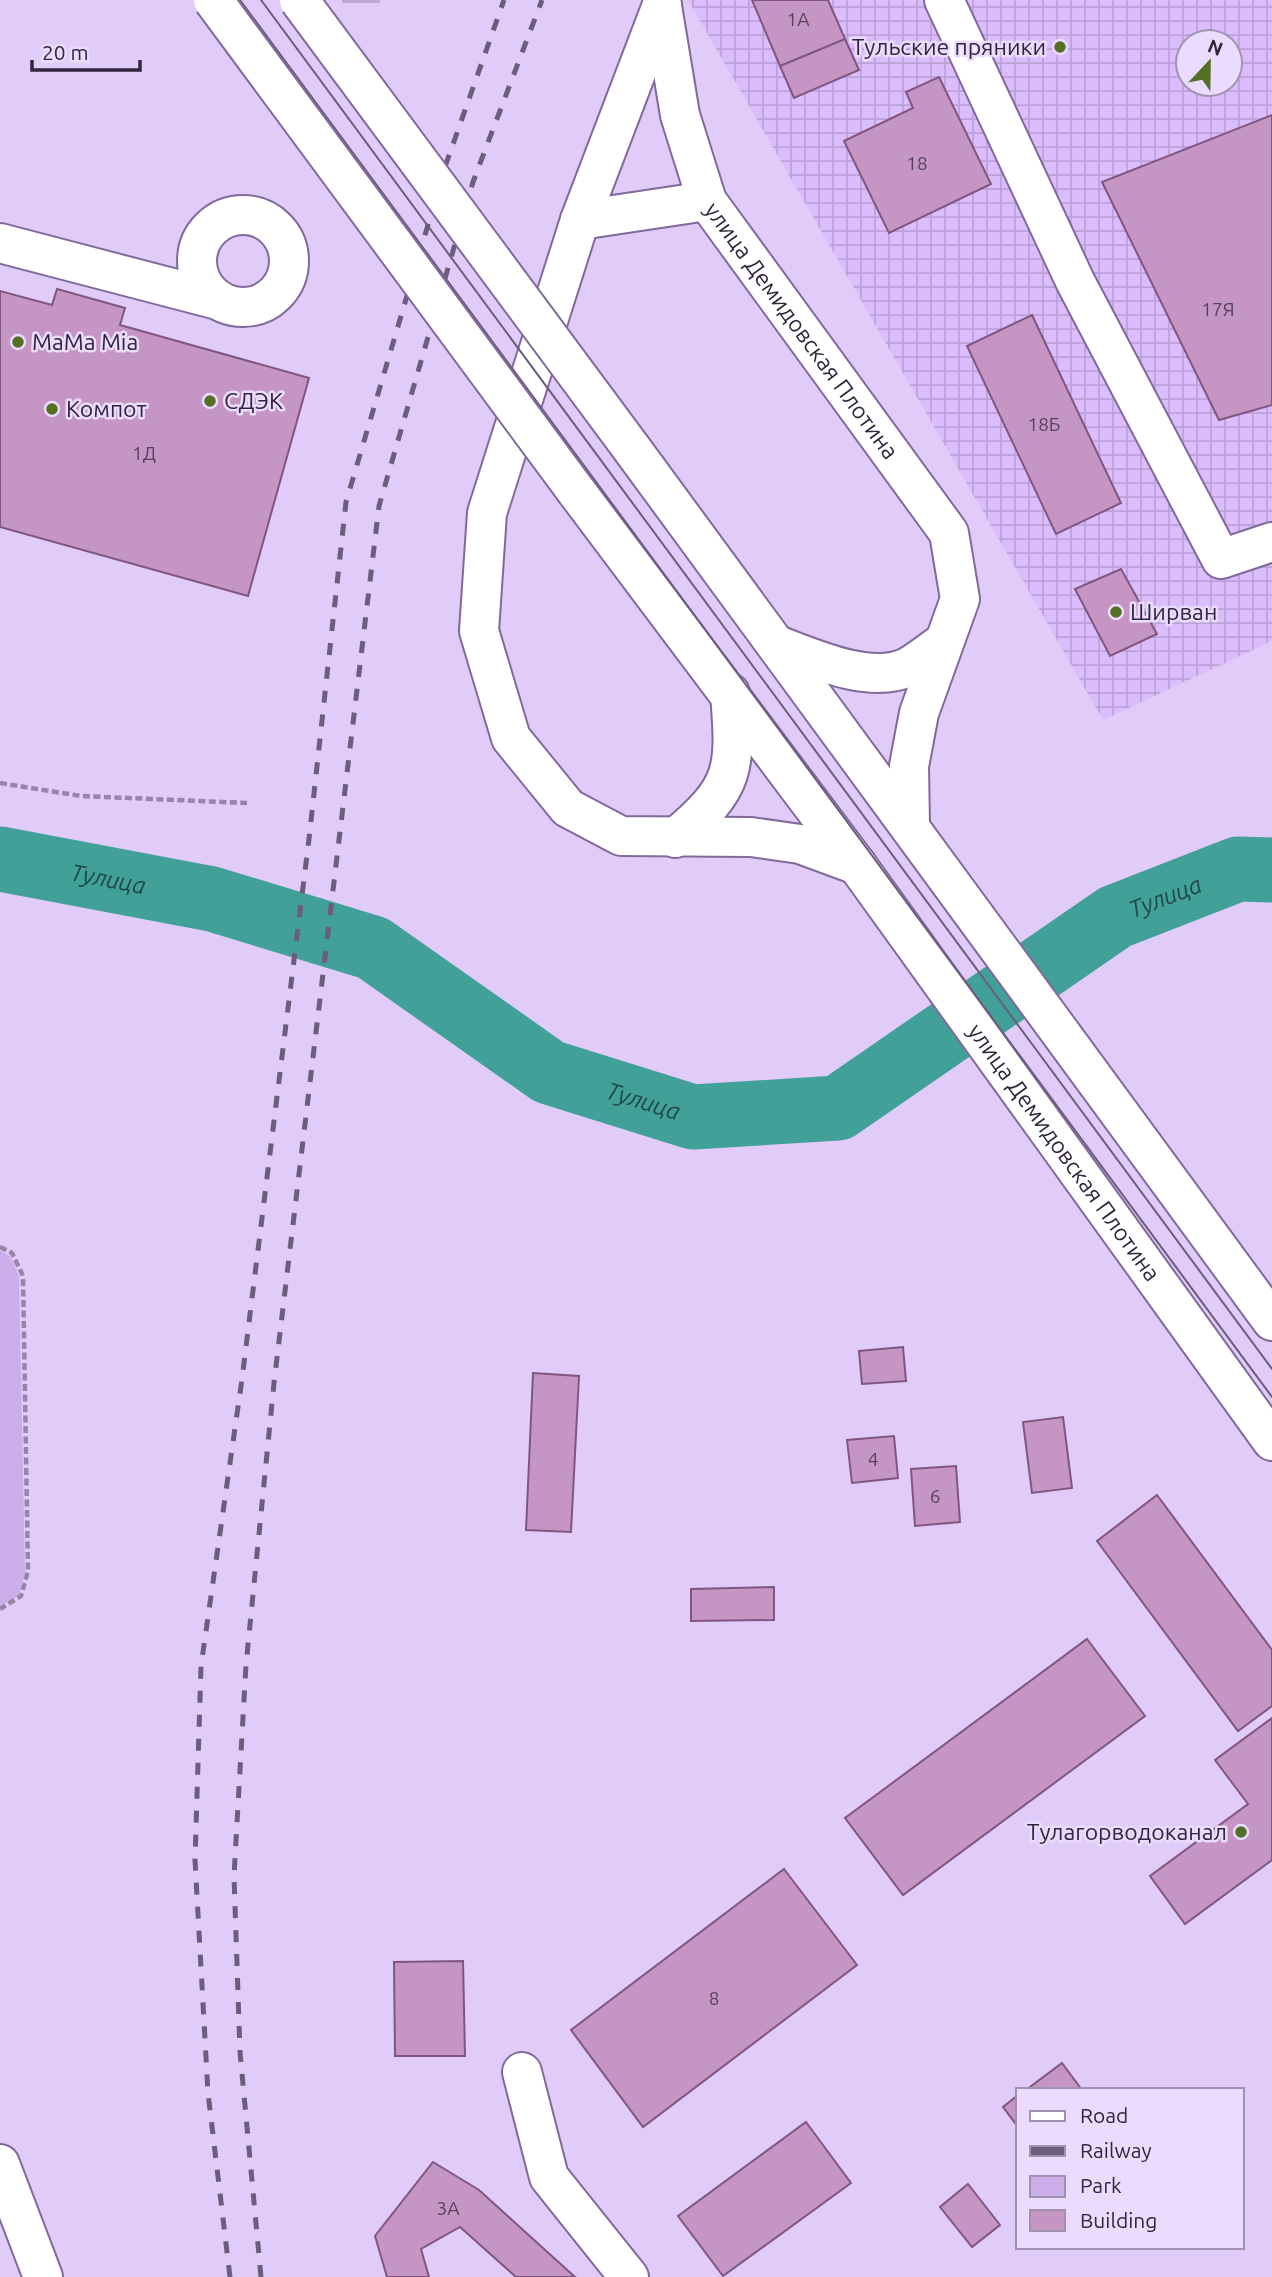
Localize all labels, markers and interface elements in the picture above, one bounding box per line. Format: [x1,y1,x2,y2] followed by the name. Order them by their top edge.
[786,8,810,30] house number: 1А
[32,28,140,72] scale bar
[1174,28,1244,98] north arrow
[852,34,1046,59] place label: Тульские пряники
[1205,34,1226,60] text: N
[1052,39,1068,55] marker: Тульские пряники
[42,40,89,64] text: 20 m
[906,152,928,174] house number: 18
[700,197,904,463] street label: улица Демидовская Плотина
[1201,298,1235,320] house number: 17Я
[32,329,138,354] place label: MaMa Mia
[10,334,26,350] marker: MaMa Mia
[224,388,283,413] place label: СДЭК
[202,393,218,409] marker: СДЭК
[66,396,147,421] place label: Компот
[44,401,60,417] marker: Компот
[1027,413,1061,435] house number: 18Б
[132,442,156,464] house number: 1Д
[1130,599,1217,624] place label: Ширван
[1108,604,1124,620] marker: Ширван
[68,859,148,899] water label: Тулица
[1125,870,1206,923] water label: Тулица
[963,1019,1165,1286] street label: улица Демидовская Плотина
[603,1077,684,1125] water label: Тулица
[868,1448,878,1470] house number: 4
[930,1485,940,1507] house number: 6
[1027,1819,1227,1844] place label: Тулагорводоканал
[1233,1824,1249,1840] marker: Тулагорводоканал
[709,1987,719,2009] house number: 8
[1016,2088,1244,2249] legend
[1080,2103,1128,2127] text: Road
[1080,2138,1152,2162] text: Railway
[1080,2173,1122,2197] text: Park
[436,2197,460,2219] house number: 3А
[1080,2208,1157,2232] text: Building

